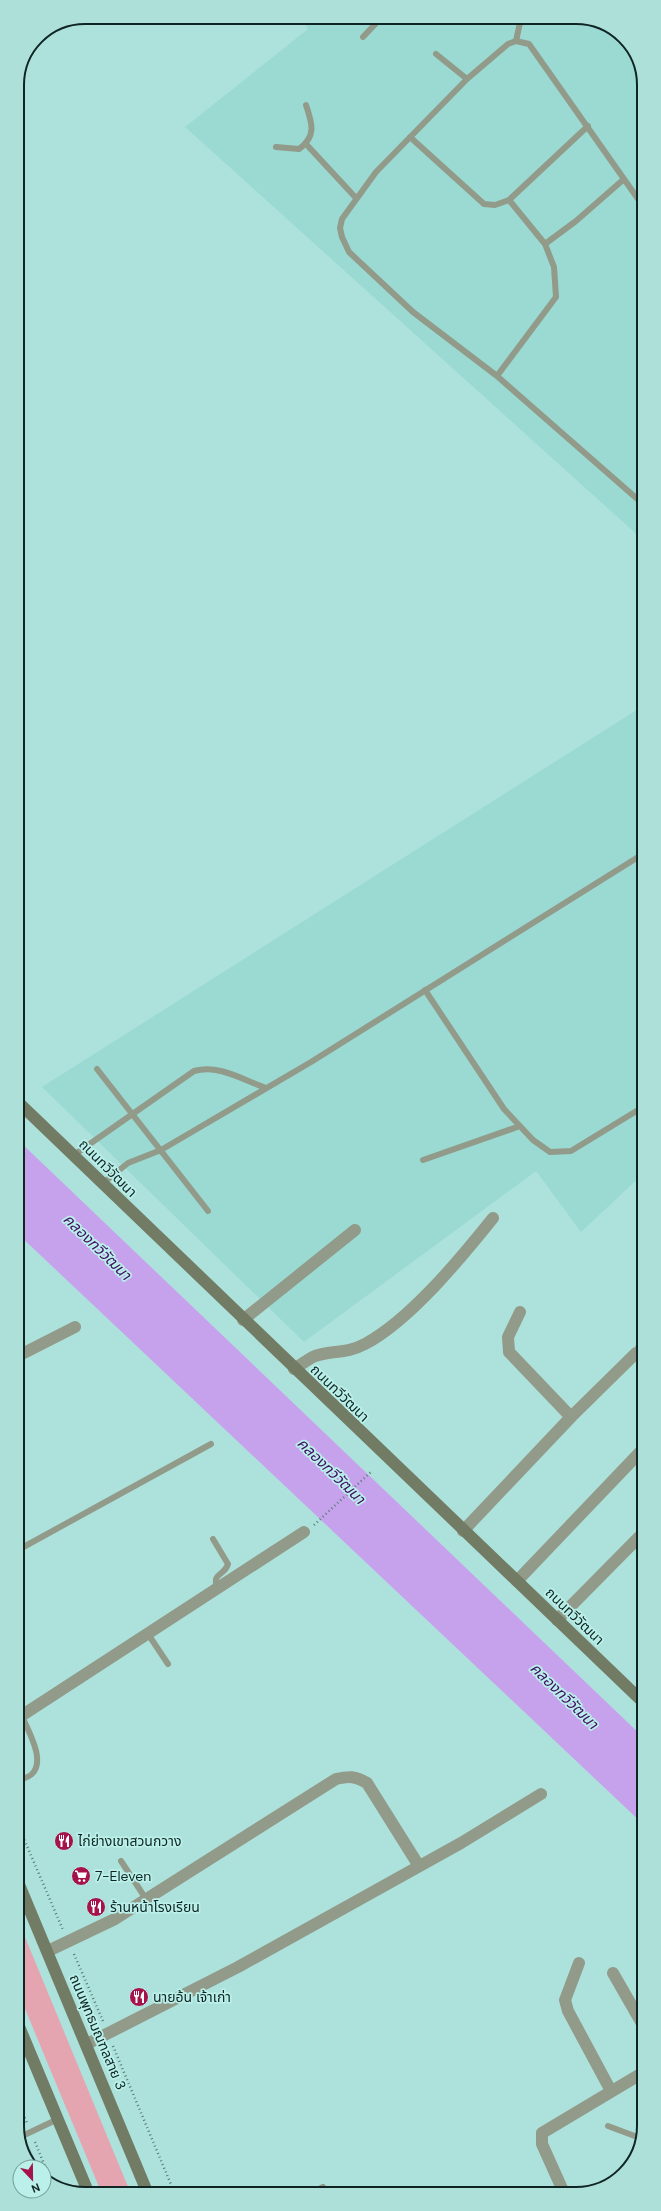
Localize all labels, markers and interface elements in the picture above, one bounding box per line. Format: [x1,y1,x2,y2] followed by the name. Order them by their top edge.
[75,1135,141,1201] street label: ถนนทวีวัฒนา
[59,1210,136,1285] water label: คลองทวีวัฒนา
[307,1361,373,1425] street label: ถนนทวีวัฒนา
[293,1434,370,1509] water label: คลองทวีวัฒนา
[542,1584,608,1648] street label: ถนนทวีวัฒนา
[526,1659,603,1734] water label: คลองทวีวัฒนา
[53,1830,75,1852] restaurant icon: ไก่ย่างเขาสวนกวาง
[77,1832,181,1850] place label: ไก่ย่างเขาสวนกวาง
[70,1865,92,1887] supermarket icon: 7-Eleven
[95,1867,151,1885] place label: 7-Eleven
[85,1896,107,1918] restaurant icon: ร้านหน้าโรงเรียน
[110,1898,200,1916] place label: ร้านหน้าโรงเรียน
[66,1972,130,2092] street label: ถนนพุทธมณฑลสาย 3
[128,1986,150,2008] restaurant icon: นายอ้น เจ้าเก่า
[153,1988,231,2006] place label: นายอ้น เจ้าเก่า
[12,2159,52,2199] north arrow
[29,2180,42,2196] text: N

